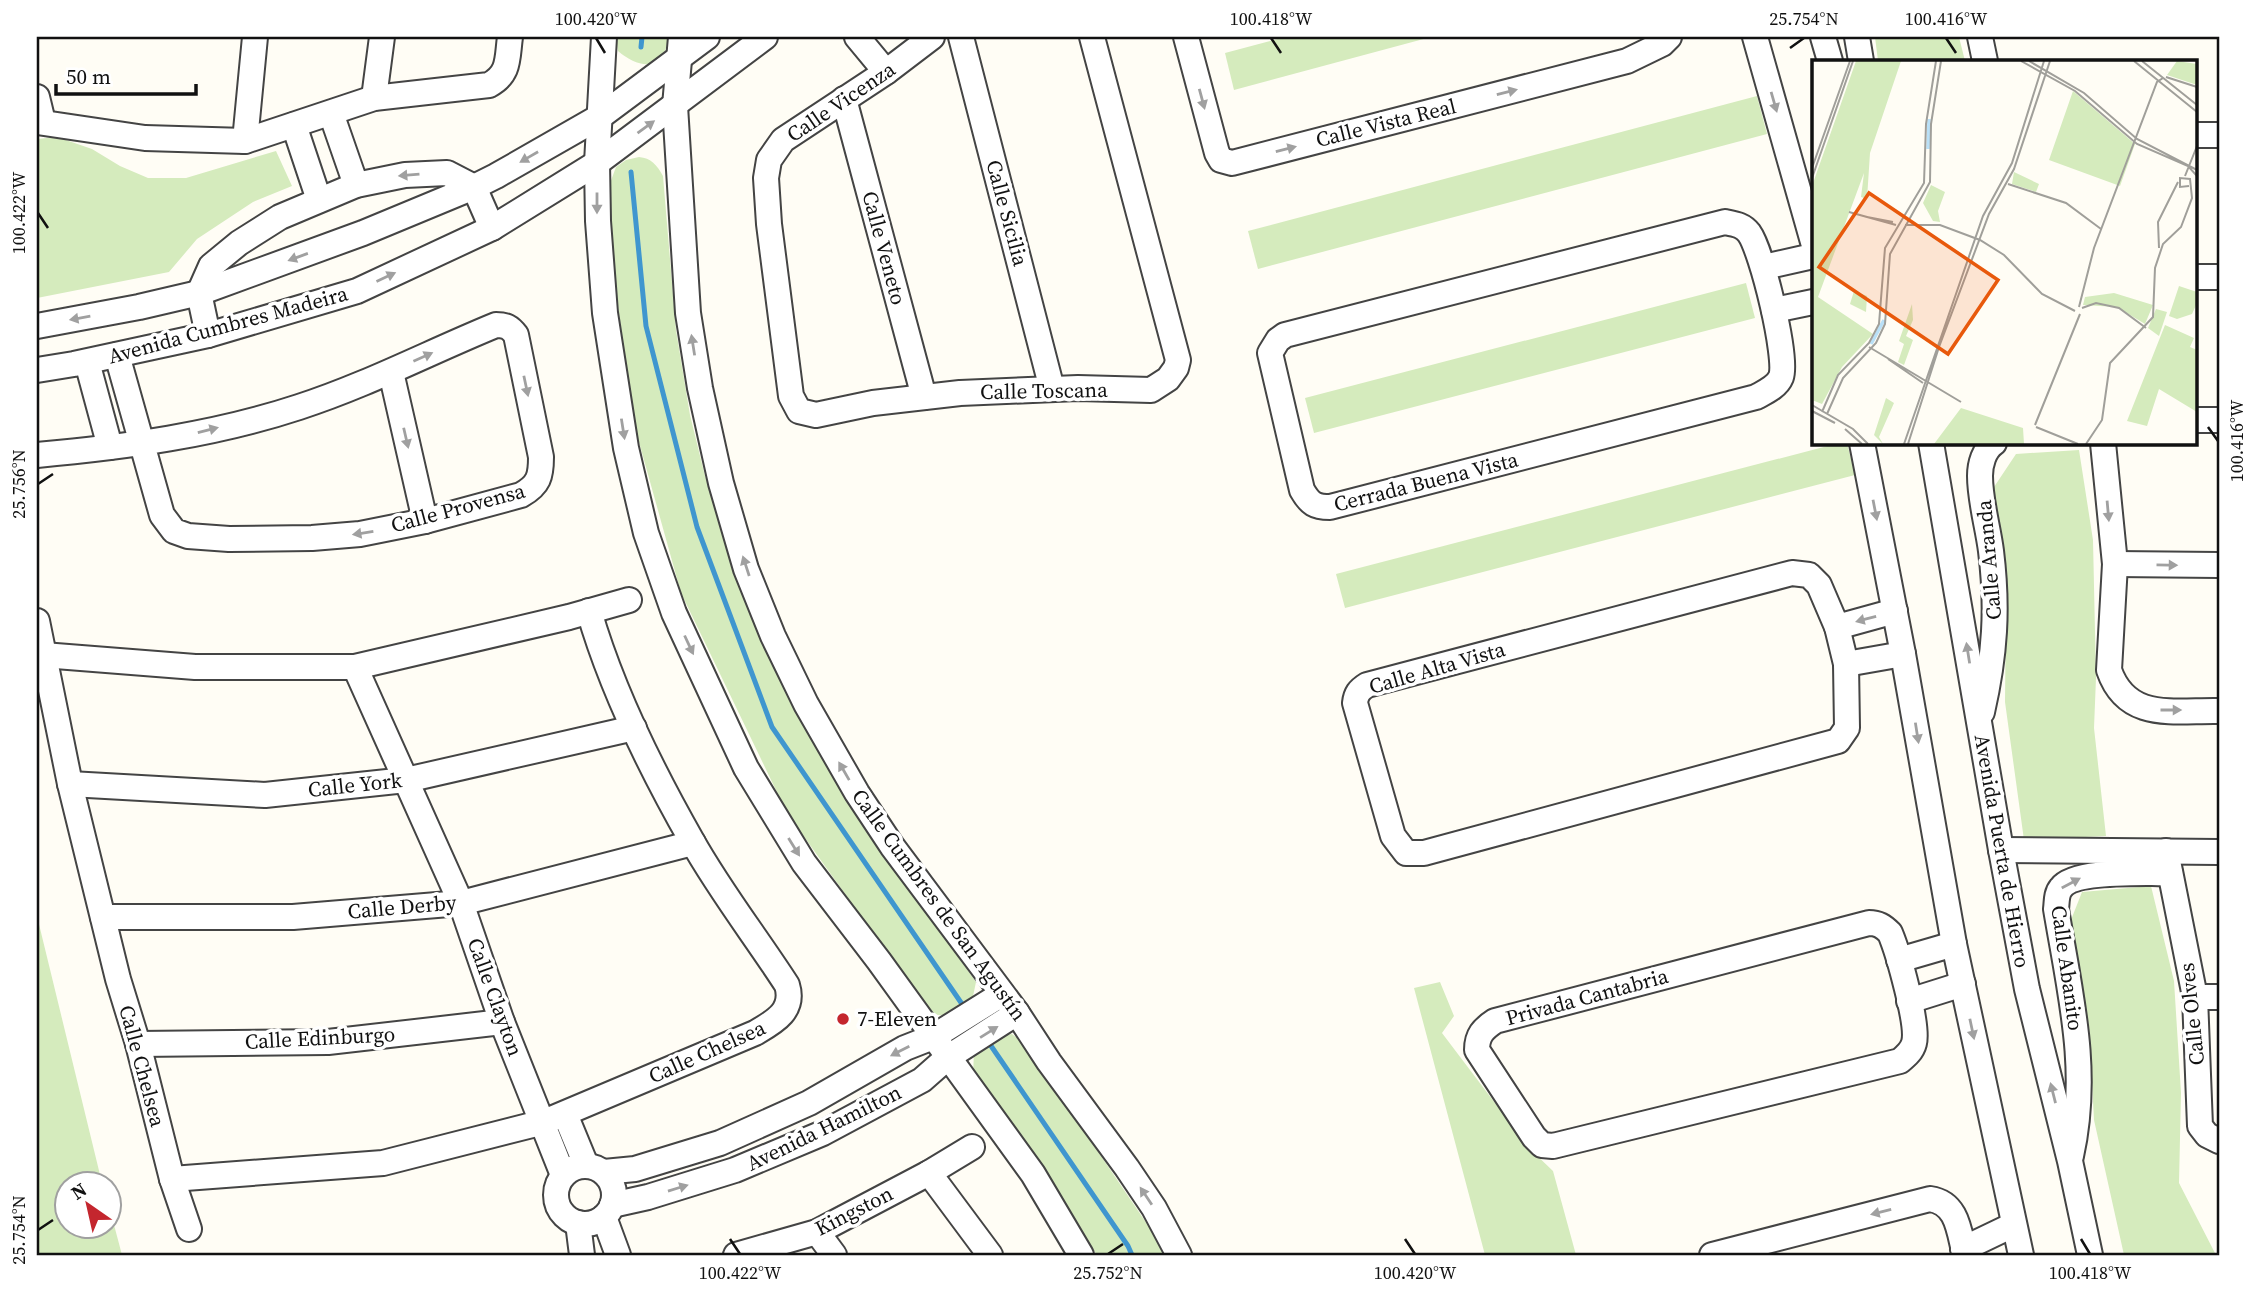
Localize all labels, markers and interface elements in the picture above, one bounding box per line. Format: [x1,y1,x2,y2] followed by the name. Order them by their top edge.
[555,6,638,31] text: 100.420°W
[1230,6,1313,31] text: 100.418°W
[1769,6,1839,31] text: 25.754°N
[1905,6,1988,31] text: 100.416°W
[56,52,196,96] scale bar
[781,54,901,149] street label: Calle Vicenza
[1812,60,2196,444] inset map
[66,62,111,91] text: 50 m
[1496,86,1518,97] one-way arrow
[1198,89,1208,110] one-way arrow
[1313,91,1459,154] street label: Calle Vista Real
[1769,92,1780,114] one-way arrow
[637,120,655,134] one-way arrow
[1276,143,1298,154] one-way arrow
[520,151,539,164] one-way arrow
[979,157,1036,269] street label: Calle Sicilia
[398,170,420,181] one-way arrow
[6,171,31,254] text: 100.422°W
[855,188,914,308] street label: Calle Veneto
[592,192,603,214] one-way arrow
[287,252,308,263] one-way arrow
[376,272,396,283] one-way arrow
[105,278,351,370] street label: Avenida Cumbres Madeira
[69,313,91,324] one-way arrow
[687,334,698,356] one-way arrow
[413,351,434,362] one-way arrow
[521,375,532,397] one-way arrow
[980,375,1108,406] street label: Calle Toscana
[2224,399,2249,482] text: 100.416°W
[618,418,629,440] one-way arrow
[198,424,220,435] one-way arrow
[401,427,412,449] one-way arrow
[1331,444,1521,518] street label: Cerrada Buena Vista
[6,449,31,519] text: 25.756°N
[388,476,528,539] street label: Calle Provensa
[1870,499,1881,521] one-way arrow
[1969,499,2008,621] street label: Calle Aranda
[2103,500,2114,522] one-way arrow
[351,527,373,538] one-way arrow
[740,556,750,577] one-way arrow
[2156,559,2178,570] one-way arrow
[1855,614,1876,624] one-way arrow
[1365,634,1509,701] street label: Calle Alta Vista
[684,635,695,656] one-way arrow
[1962,642,1973,664] one-way arrow
[2160,704,2182,716] one-way arrow
[1912,723,1923,745] one-way arrow
[1968,732,2037,970] street label: Avenida Puerta de Hierro
[838,761,850,780] one-way arrow
[306,765,404,804] street label: Calle York
[845,783,1034,1027] street label: Calle Cumbres de San Agustín
[787,837,800,857] one-way arrow
[2062,878,2082,890] one-way arrow
[346,887,458,926] street label: Calle Derby
[2044,904,2091,1032] street label: Calle Abanito
[461,934,530,1060] street label: Calle Clayton
[1502,961,1672,1032] street label: Privada Cantabria
[2172,961,2211,1067] street label: Calle Olves
[112,1002,173,1130] street label: Calle Chelsea
[857,1004,937,1033] place label: 7-Eleven
[835,1011,851,1027] marker: 7-Eleven
[644,1013,770,1090] street label: Calle Chelsea
[1967,1018,1978,1040] one-way arrow
[244,1019,396,1056] street label: Calle Edinburgo
[979,1025,998,1038] one-way arrow
[890,1045,910,1057] one-way arrow
[741,1077,906,1178] street label: Avenida Hamilton
[2047,1082,2058,1104] one-way arrow
[52,1170,122,1240] north arrow
[65,1176,92,1206] text: N
[810,1178,898,1243] street label: Kingston
[668,1182,689,1192] one-way arrow
[1140,1186,1153,1205] one-way arrow
[6,1195,31,1265] text: 25.754°N
[1870,1207,1892,1218] one-way arrow
[699,1260,782,1285] text: 100.422°W
[1073,1260,1143,1285] text: 25.752°N
[1374,1260,1457,1285] text: 100.420°W
[2049,1260,2132,1285] text: 100.418°W

